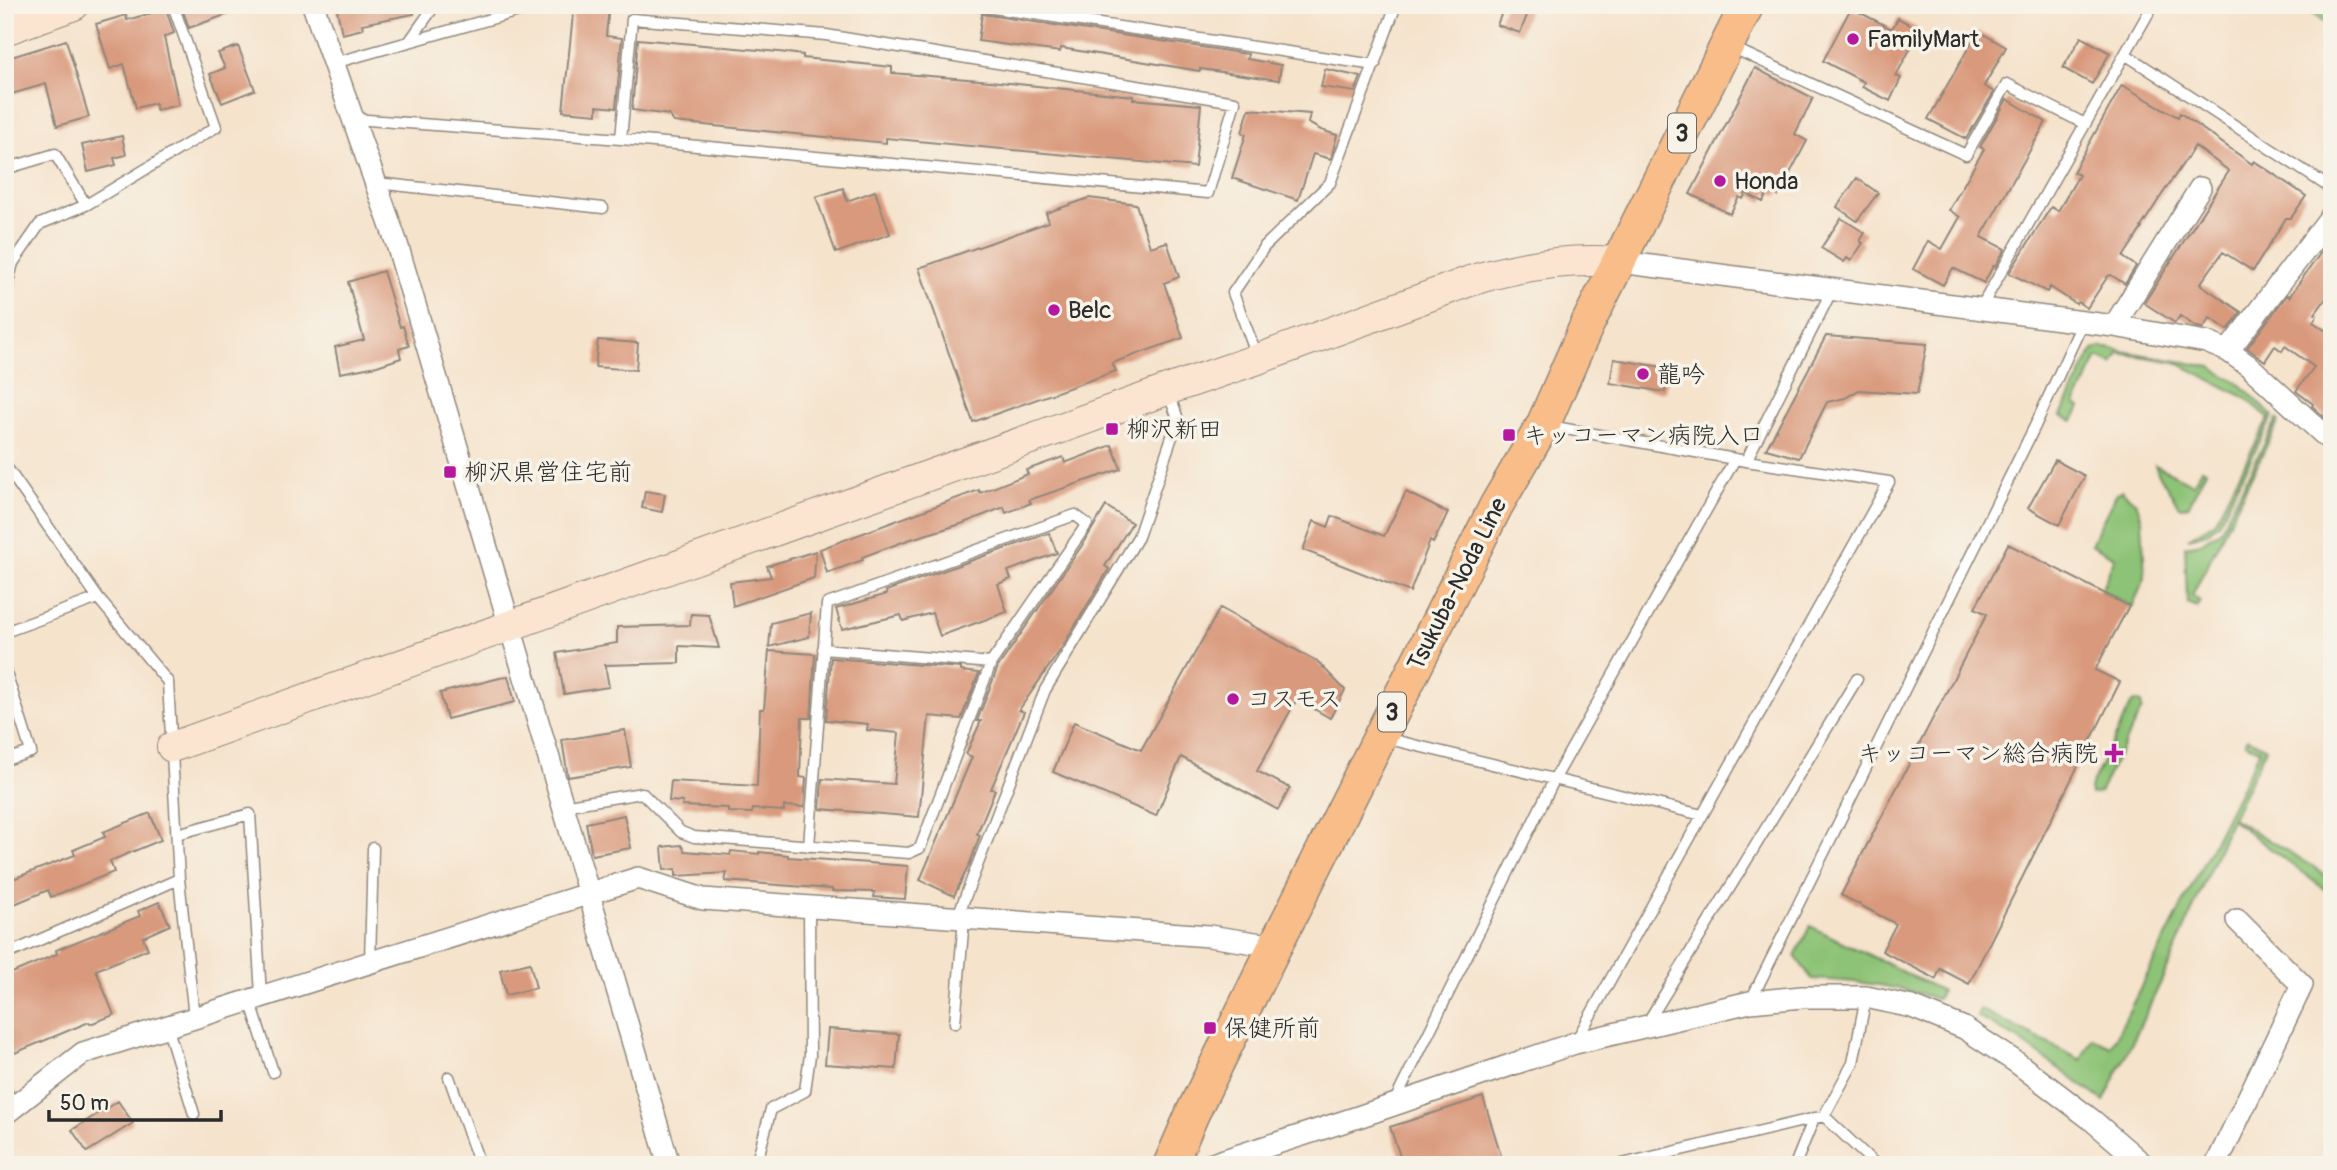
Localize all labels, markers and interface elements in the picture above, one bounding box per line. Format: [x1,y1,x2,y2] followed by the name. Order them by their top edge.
[1867,25,1980,54] place label: FamilyMart
[1845,31,1861,47] marker: FamilyMart
[1668,114,1696,152] road number: 3
[1734,167,1798,196] place label: Honda
[1712,173,1728,189] marker: Honda
[1068,296,1111,325] place label: Belc
[1046,302,1062,318] marker: Belc
[1657,360,1705,389] place label: 龍吟
[1635,366,1651,382] marker: 龍吟
[1126,415,1222,444] place label: 柳沢新田
[1104,421,1120,437] marker: 柳沢新田
[1523,421,1763,450] place label: キッコーマン病院入口
[1501,427,1517,443] marker: キッコーマン病院入口
[464,458,632,487] place label: 柳沢県営住宅前
[442,464,458,480] marker: 柳沢県営住宅前
[1401,493,1514,675] street label: Tsukuba-Noda Line
[1247,685,1342,714] place label: コスモス
[1225,691,1241,707] marker: コスモス
[1378,692,1406,732] road number: 3
[1858,739,2098,768] place label: キッコーマン総合病院
[2104,743,2124,763] marker: キッコーマン総合病院
[1224,1014,1320,1043] place label: 保健所前
[1202,1020,1218,1036] marker: 保健所前
[49,1079,220,1123] scale bar
[60,1090,109,1117] text: 50 m

